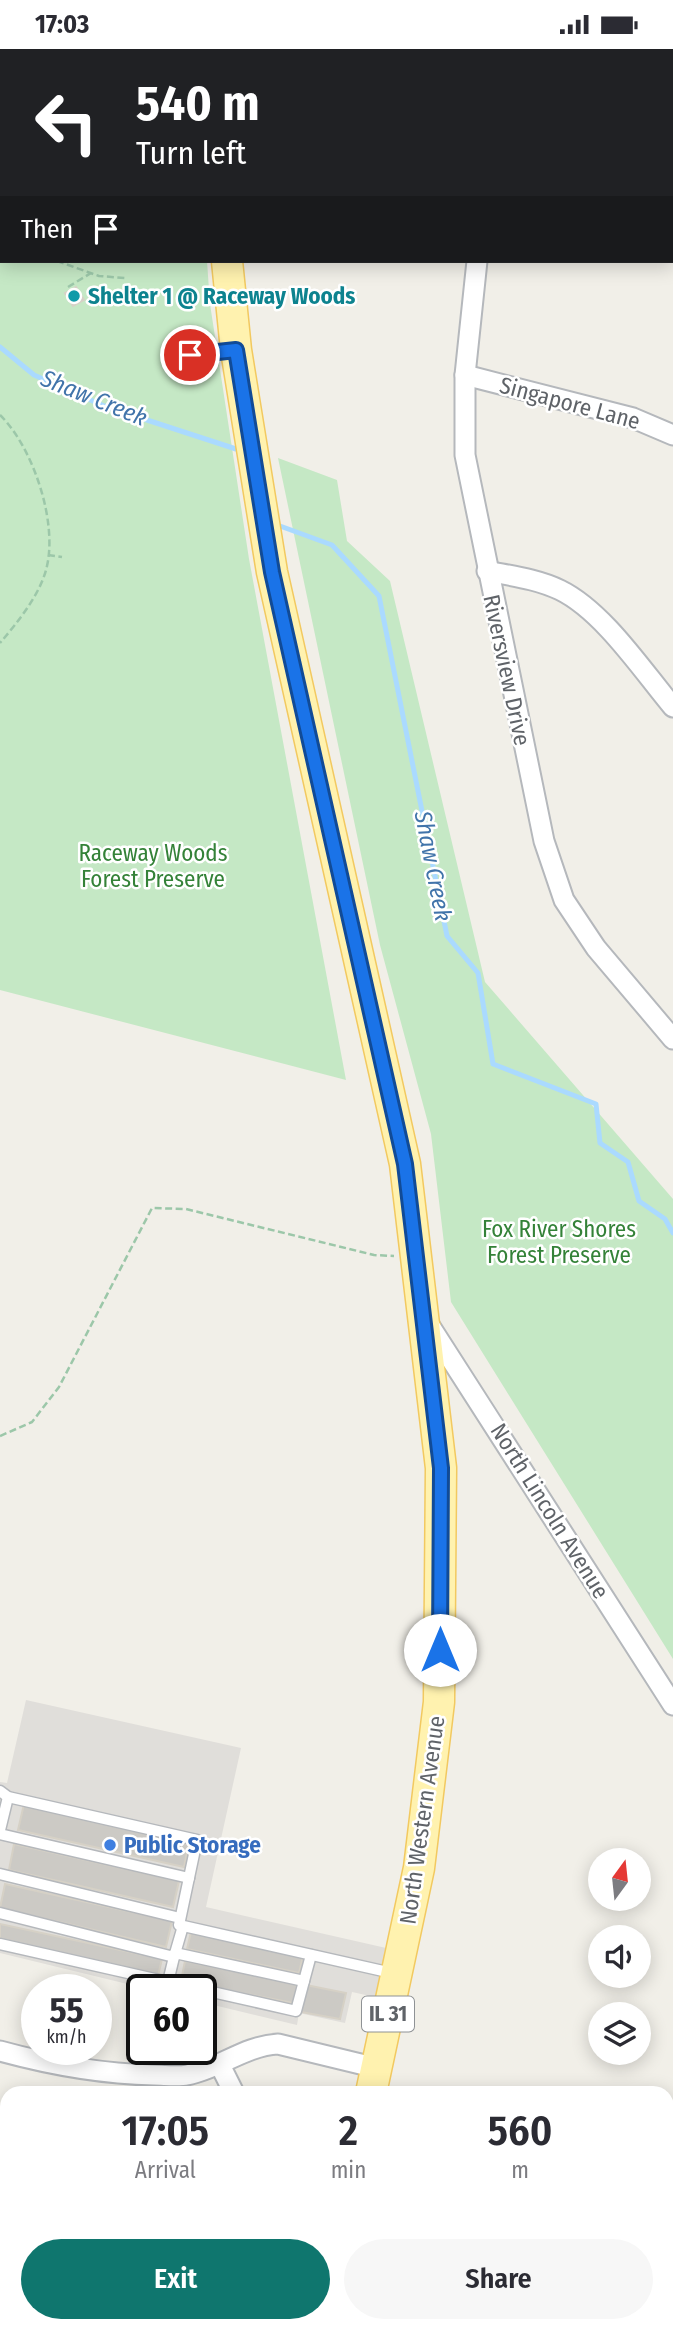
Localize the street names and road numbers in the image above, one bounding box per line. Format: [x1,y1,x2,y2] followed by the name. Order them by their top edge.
[497,371,643,435] street label: Singapore Lane
[477,592,537,748] street label: Riversview Drive
[485,1418,615,1604] street label: North Lincoln Avenue
[393,1714,451,1926] street label: North Western Avenue
[362,1997,414,2031] road number: IL 31

